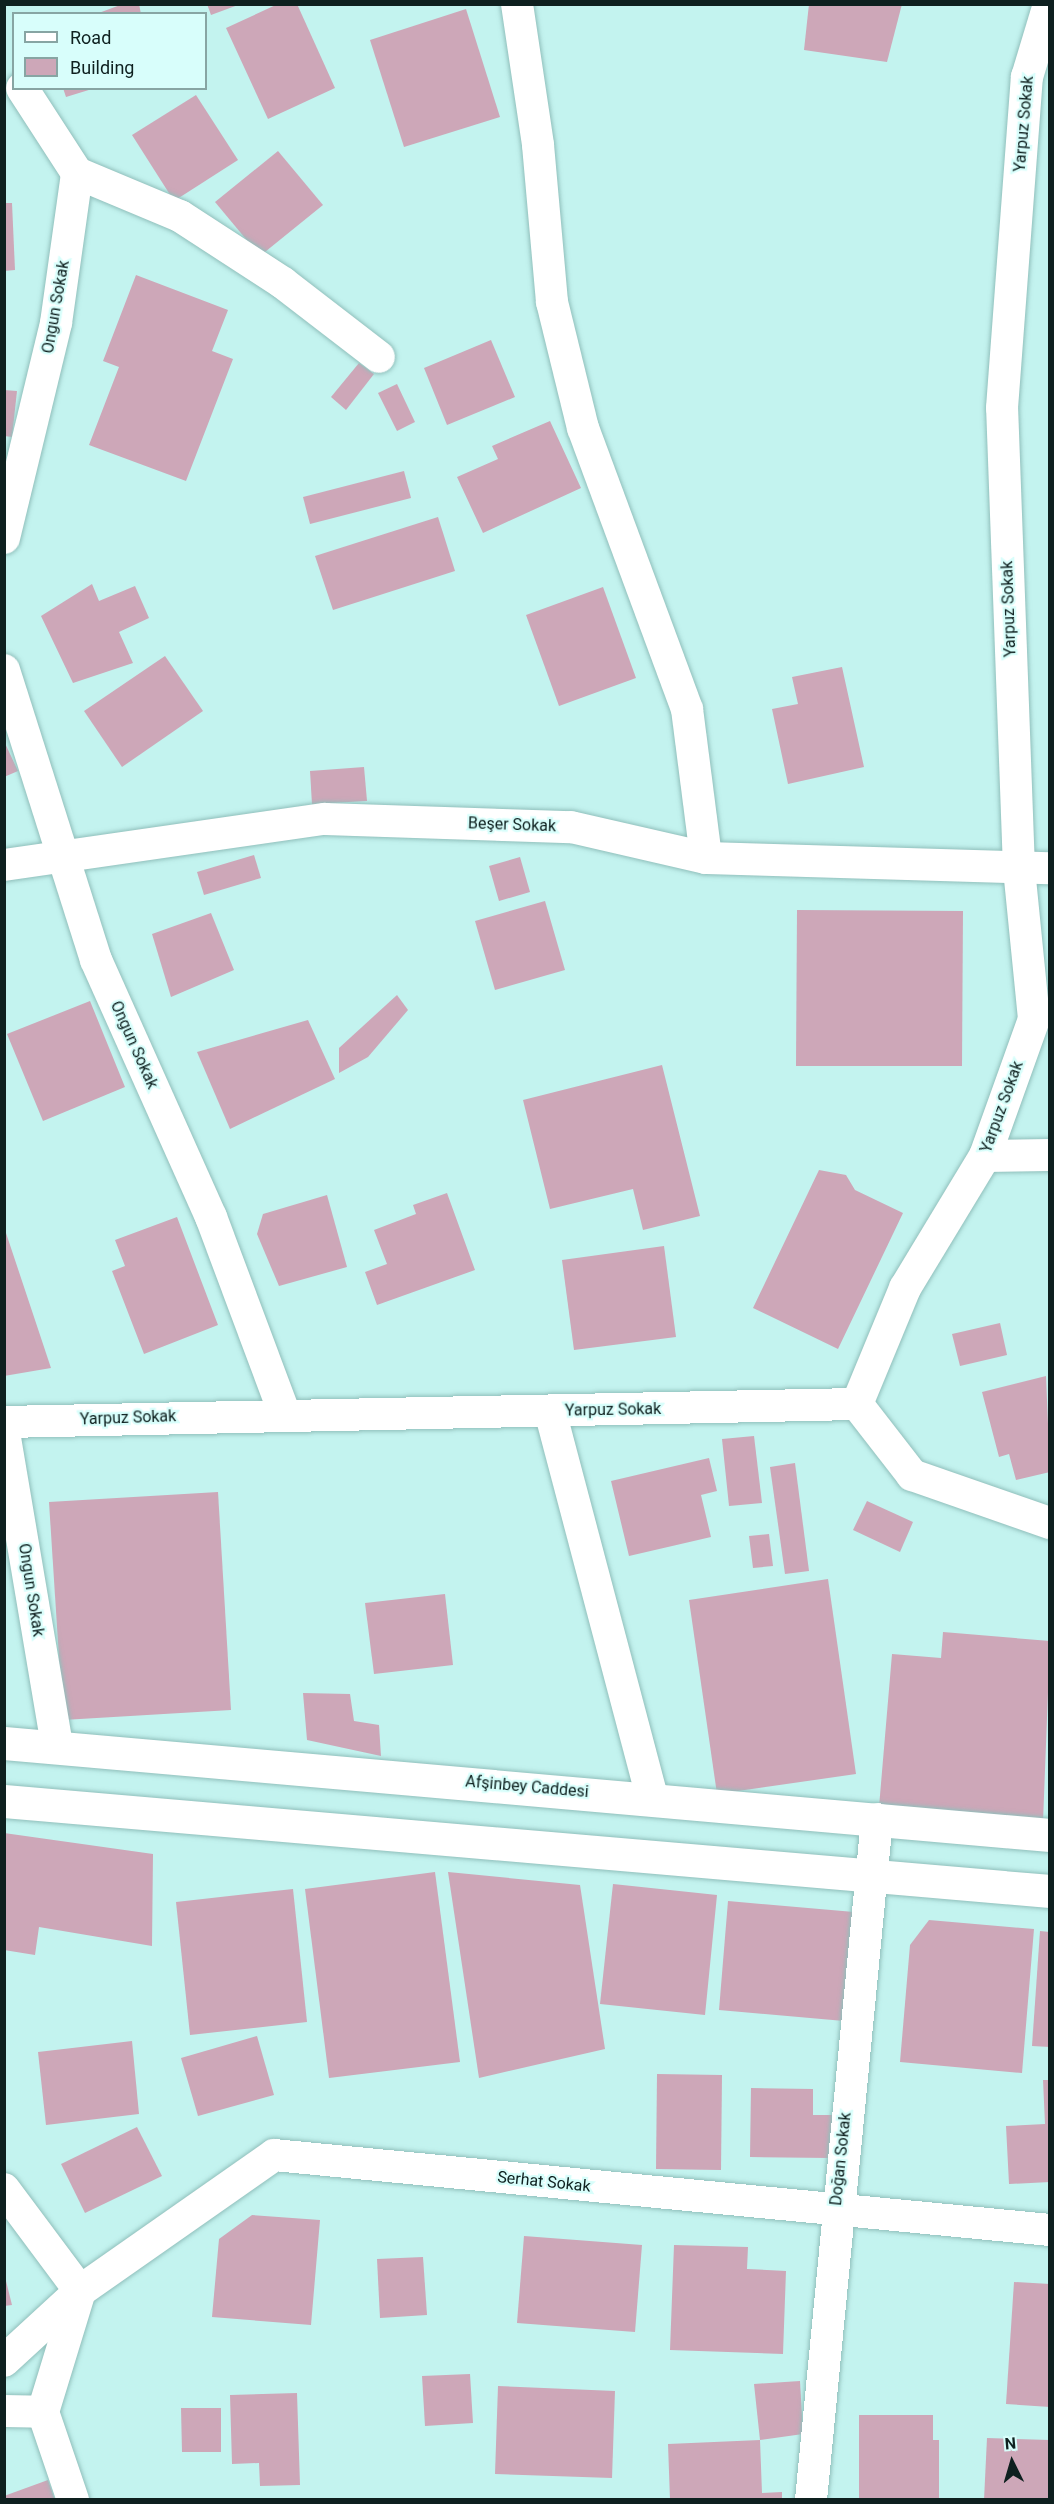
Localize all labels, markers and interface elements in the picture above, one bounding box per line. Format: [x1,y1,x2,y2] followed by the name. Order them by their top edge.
[12,12,207,90] legend
[70,27,111,48] text: Road
[70,57,134,78] text: Building
[1010,75,1038,173] street label: Yarpuz Sokak
[38,259,74,355] street label: Ongun Sokak
[998,560,1020,658] street label: Yarpuz Sokak
[468,814,556,836] street label: Beşer Sokak
[106,998,162,1092] street label: Ongun Sokak
[976,1058,1028,1156] street label: Yarpuz Sokak
[565,1400,661,1420] street label: Yarpuz Sokak
[79,1407,177,1429] street label: Yarpuz Sokak
[14,1542,48,1638] street label: Ongun Sokak
[465,1772,589,1802] street label: Afşinbey Caddesi
[827,2111,855,2207] street label: Doğan Sokak
[496,2168,592,2196] street label: Serhat Sokak
[982,2432,1042,2492] north arrow
[1004,2434,1017,2454] text: N

